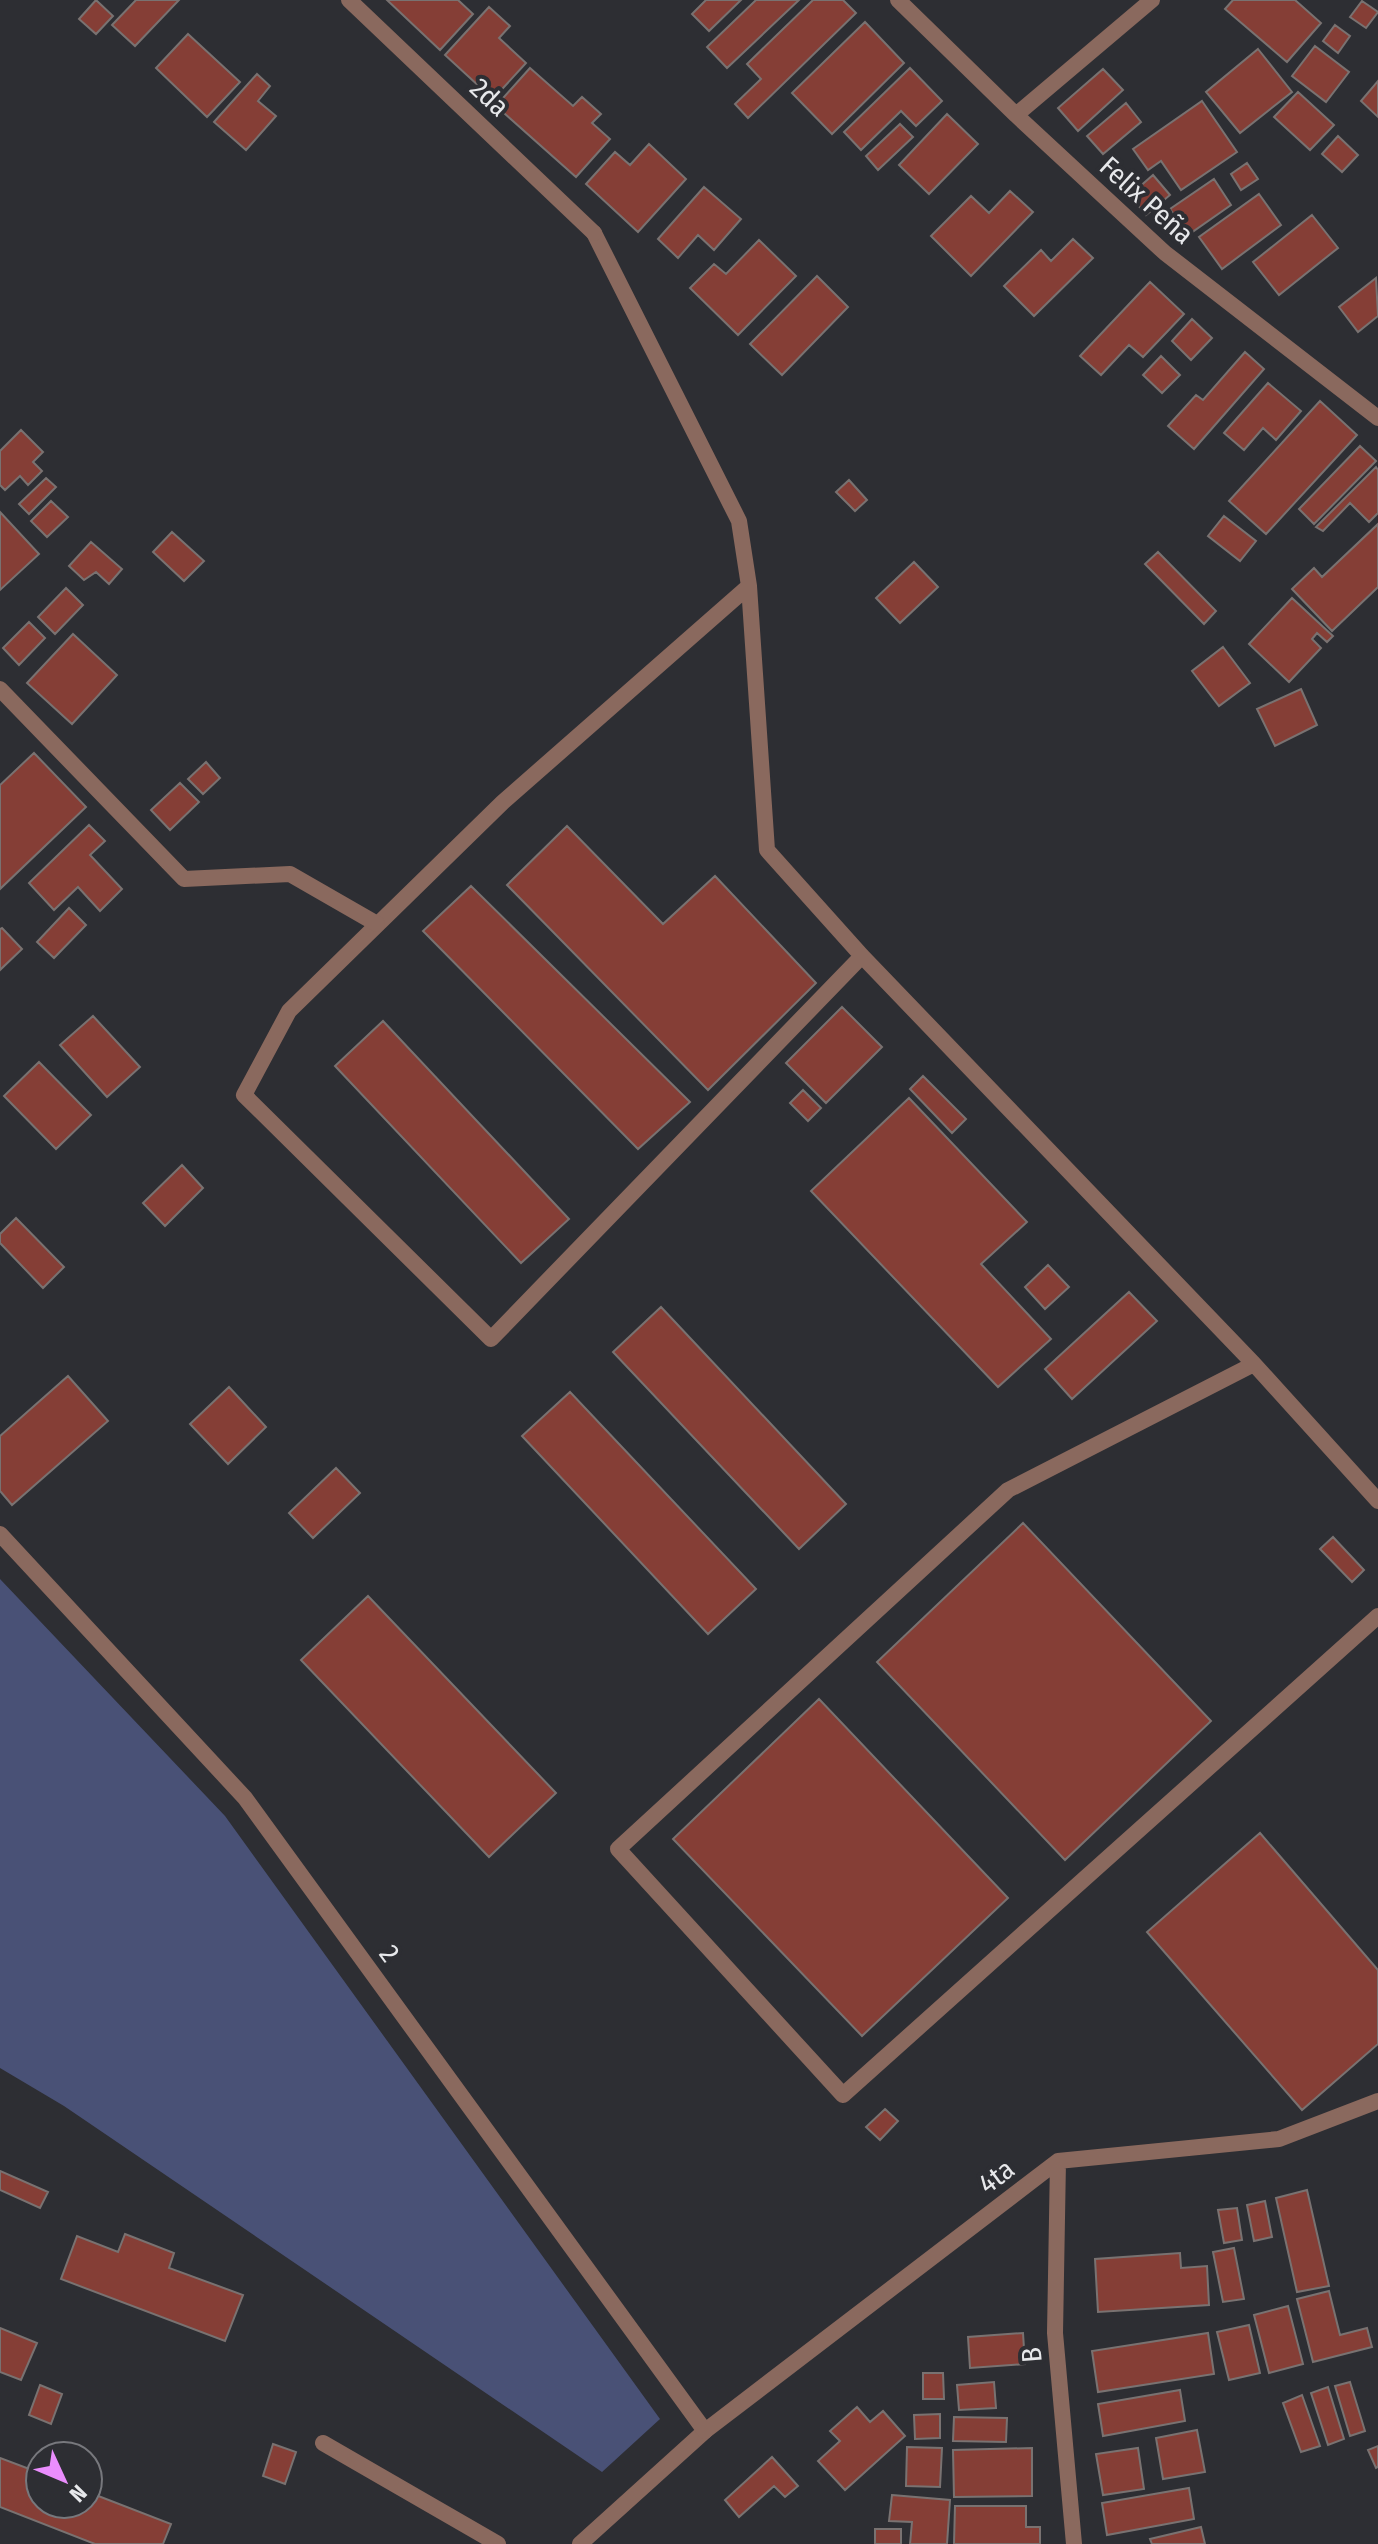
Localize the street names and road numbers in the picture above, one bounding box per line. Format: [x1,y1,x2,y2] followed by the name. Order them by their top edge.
[464,71,516,123] street label: 2da
[1093,150,1200,251] street label: Felix Peña
[373,1939,407,1968] street label: 2
[972,2152,1021,2200] street label: 4ta
[1014,2346,1049,2364] street label: B

